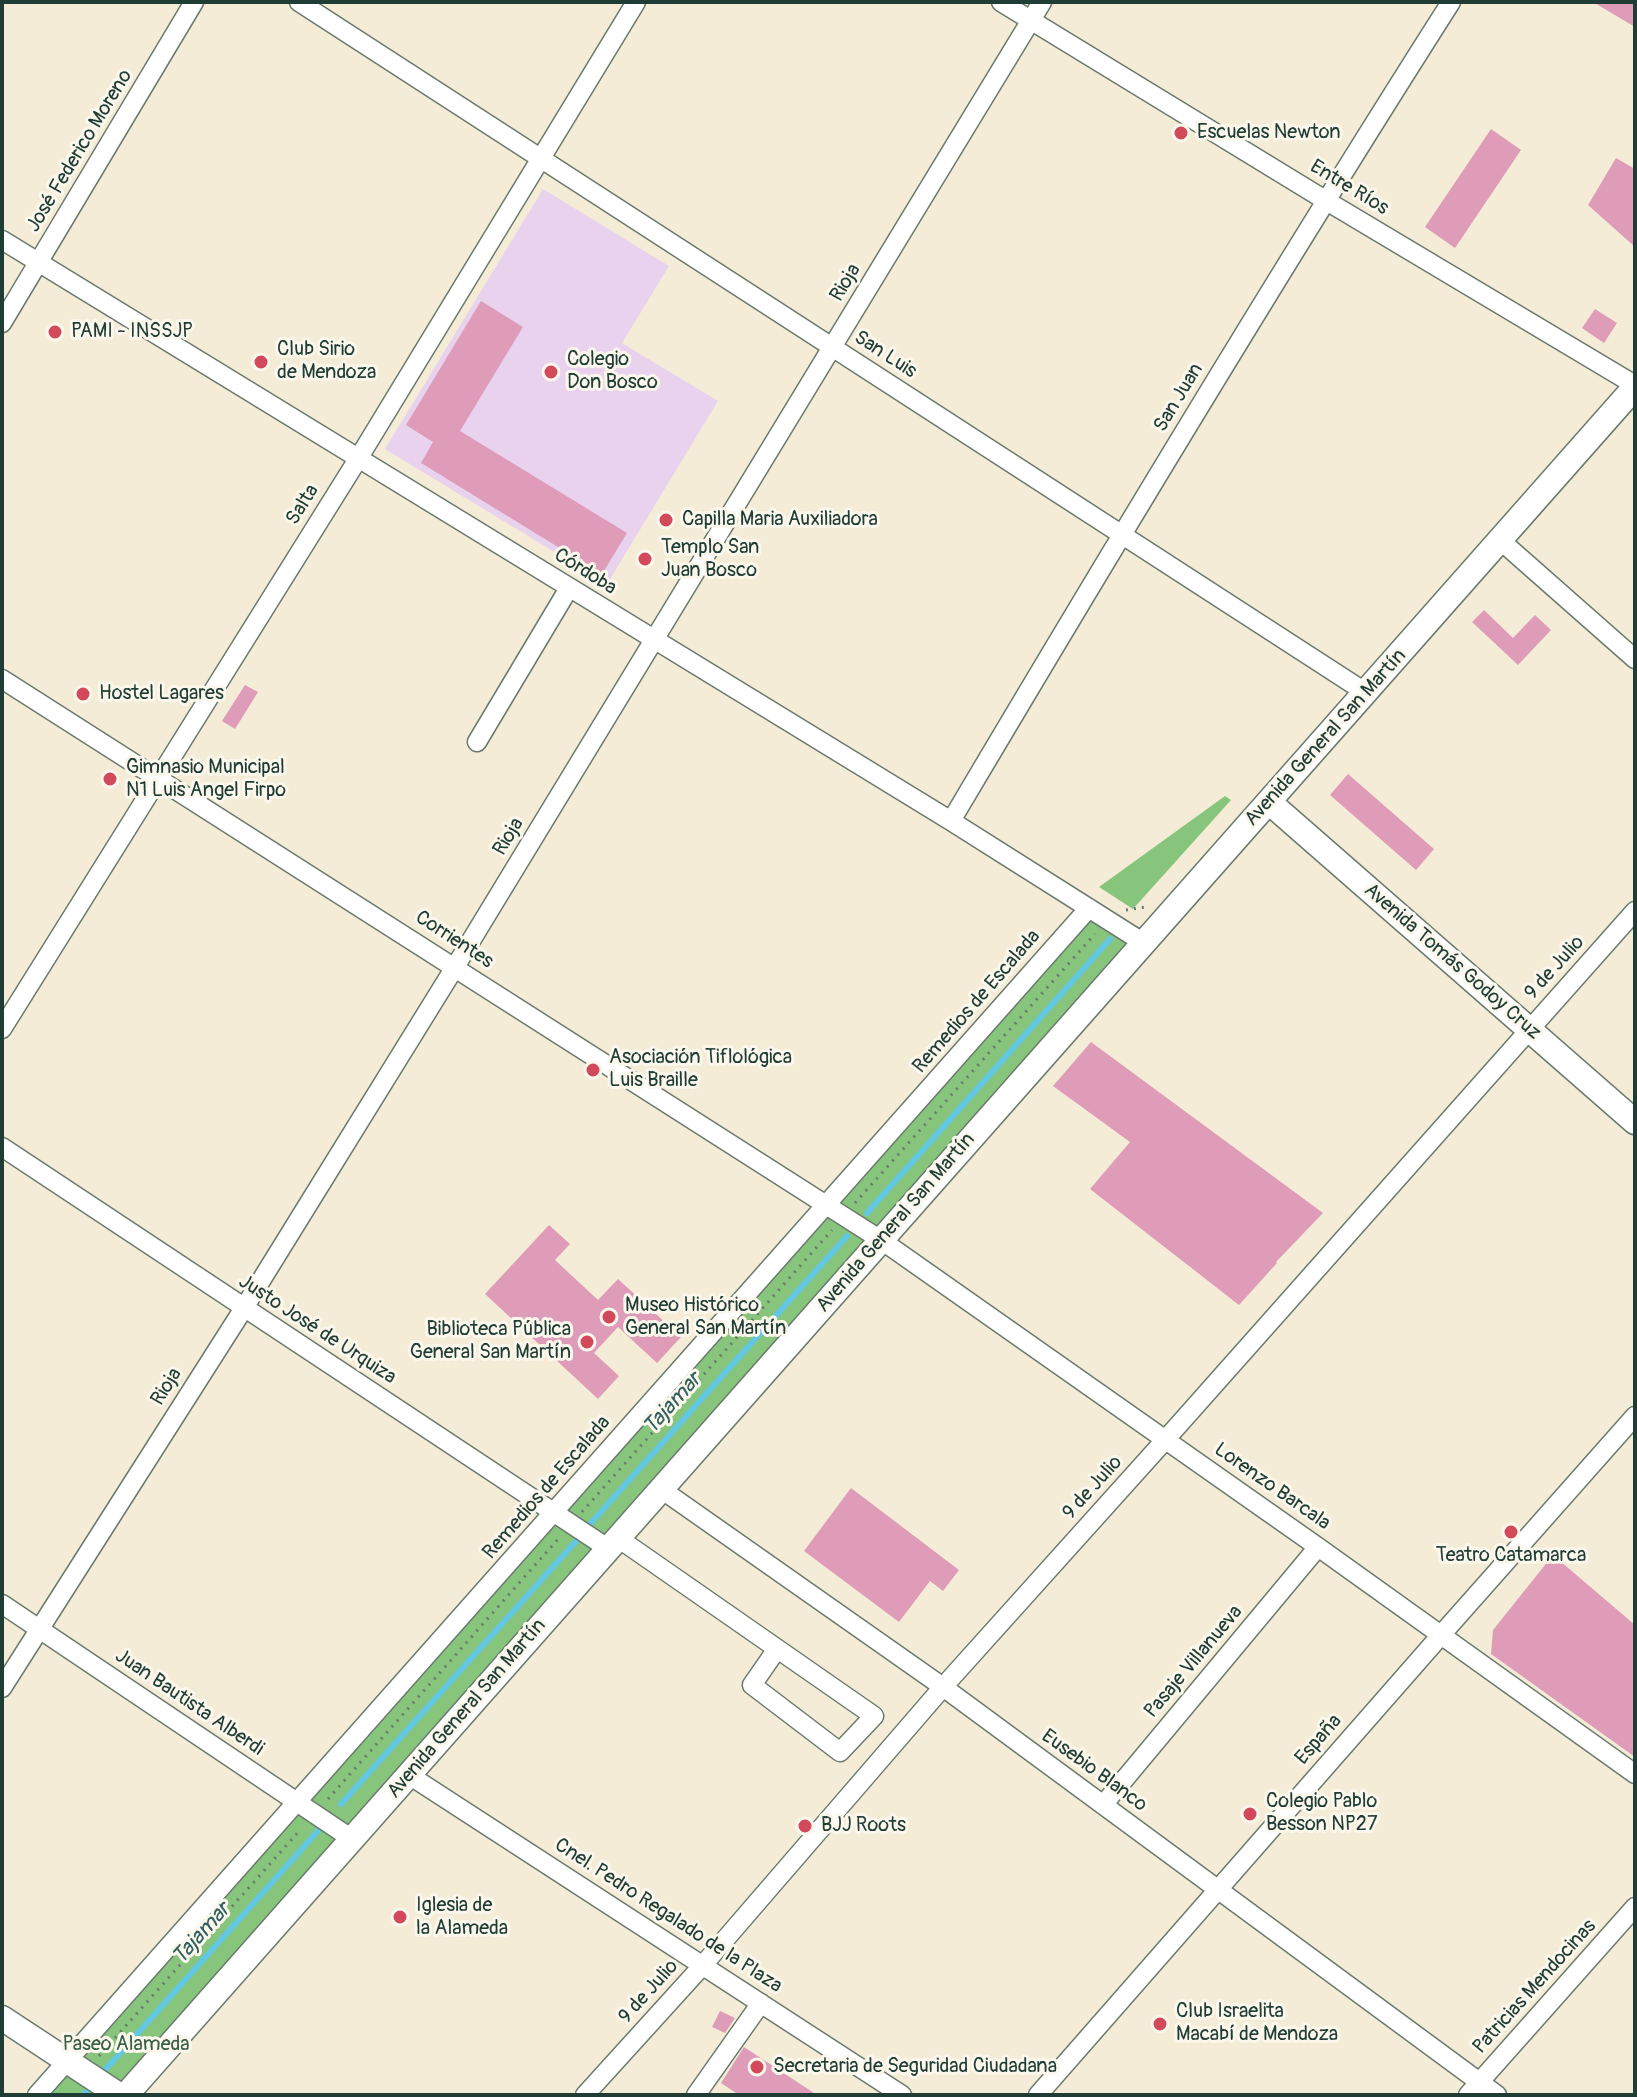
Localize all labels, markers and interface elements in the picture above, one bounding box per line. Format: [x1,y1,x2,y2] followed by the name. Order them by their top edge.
[22,65,138,237] street label: José Federico Moreno
[1197,121,1341,145] place label: Escuelas Newton
[1172,124,1190,142] marker: Escuelas Newton
[1305,155,1393,221] street label: Entre Ríos
[825,260,867,306] street label: Rioja
[71,320,193,344] place label: PAMI - INSSJP
[46,323,64,341] marker: PAMI - INSSJP
[849,326,921,384] street label: San Luis
[277,338,376,385] place label: Club Sirio de Mendoza
[567,348,658,395] place label: Colegio Don Bosco
[252,353,270,371] marker: Club Sirio de Mendoza
[1149,359,1209,437] street label: San Juan
[542,363,560,381] marker: Colegio Don Bosco
[281,480,325,530] street label: Salta
[682,508,878,532] place label: Capilla Maria Auxiliadora
[657,511,675,529] marker: Capilla Maria Auxiliadora
[661,536,759,583] place label: Templo San Juan Bosco
[549,543,621,601] street label: Córdoba
[636,550,654,568] marker: Templo San Juan Bosco
[1240,645,1412,831] street label: Avenida General San Martín
[99,682,224,706] place label: Hostel Lagares
[74,685,92,703] marker: Hostel Lagares
[126,756,286,803] place label: Gimnasio Municipal N1 Luis Angel Firpo
[101,770,119,788] marker: Gimnasio Municipal N1 Luis Angel Firpo
[488,814,530,860] street label: Rioja
[1359,879,1545,1045] street label: Avenida Tomás Godoy Cruz
[410,906,498,974] street label: Corrientes
[908,925,1046,1079] street label: Remedios de Escalada
[1520,931,1590,1005] street label: 9 de Julio
[609,1046,792,1093] place label: Asociación Tiflológica Luis Braille
[584,1061,602,1079] marker: Asociación Tiflológica Luis Braille
[812,1128,980,1318] street label: Avenida General San Martín
[234,1270,400,1390] street label: Justo José de Urquiza
[625,1294,786,1341] place label: Museo Histórico General San Martín
[600,1308,618,1326] marker: Museo Histórico General San Martín
[410,1318,571,1365] place label: Biblioteca Pública General San Martín
[578,1333,596,1351] marker: Biblioteca Pública General San Martín
[146,1364,188,1410] street label: Rioja
[638,1368,708,1440] water label: Tajamar
[478,1411,616,1565] street label: Remedios de Escalada
[1209,1438,1335,1536] street label: Lorenzo Barcala
[1058,1451,1128,1525] street label: 9 de Julio
[1502,1523,1520,1541] marker: Teatro Catamarca
[1436,1544,1586,1568] place label: Teatro Catamarca
[1140,1601,1248,1723] street label: Pasaje Villanueva
[383,1614,551,1804] street label: Avenida General San Martín
[110,1644,268,1762] street label: Juan Bautista Alberdi
[1291,1710,1347,1770] street label: España
[1036,1725,1152,1817] street label: Eusebio Blanco
[1266,1790,1378,1837] place label: Colegio Pablo Besson NP27
[1241,1805,1259,1823] marker: Colegio Pablo Besson NP27
[821,1814,906,1838] place label: BJJ Roots
[796,1817,814,1835] marker: BJJ Roots
[550,1833,786,1999] street label: Cnel. Pedro Regalado de la Plaza
[416,1894,508,1941] place label: Iglesia de la Alameda
[167,1898,237,1970] water label: Tajamar
[391,1908,409,1926] marker: Iglesia de la Alameda
[1468,1915,1602,2059] street label: Patricias Mendocinas
[614,1955,684,2029] street label: 9 de Julio
[1176,2000,1338,2047] place label: Club Israelita Macabí de Mendoza
[1151,2015,1169,2033] marker: Club Israelita Macabí de Mendoza
[62,2033,190,2057] park label: Paseo Alameda
[773,2055,1057,2079] place label: Secretaria de Seguridad Ciudadana
[748,2058,766,2076] marker: Secretaria de Seguridad Ciudadana

